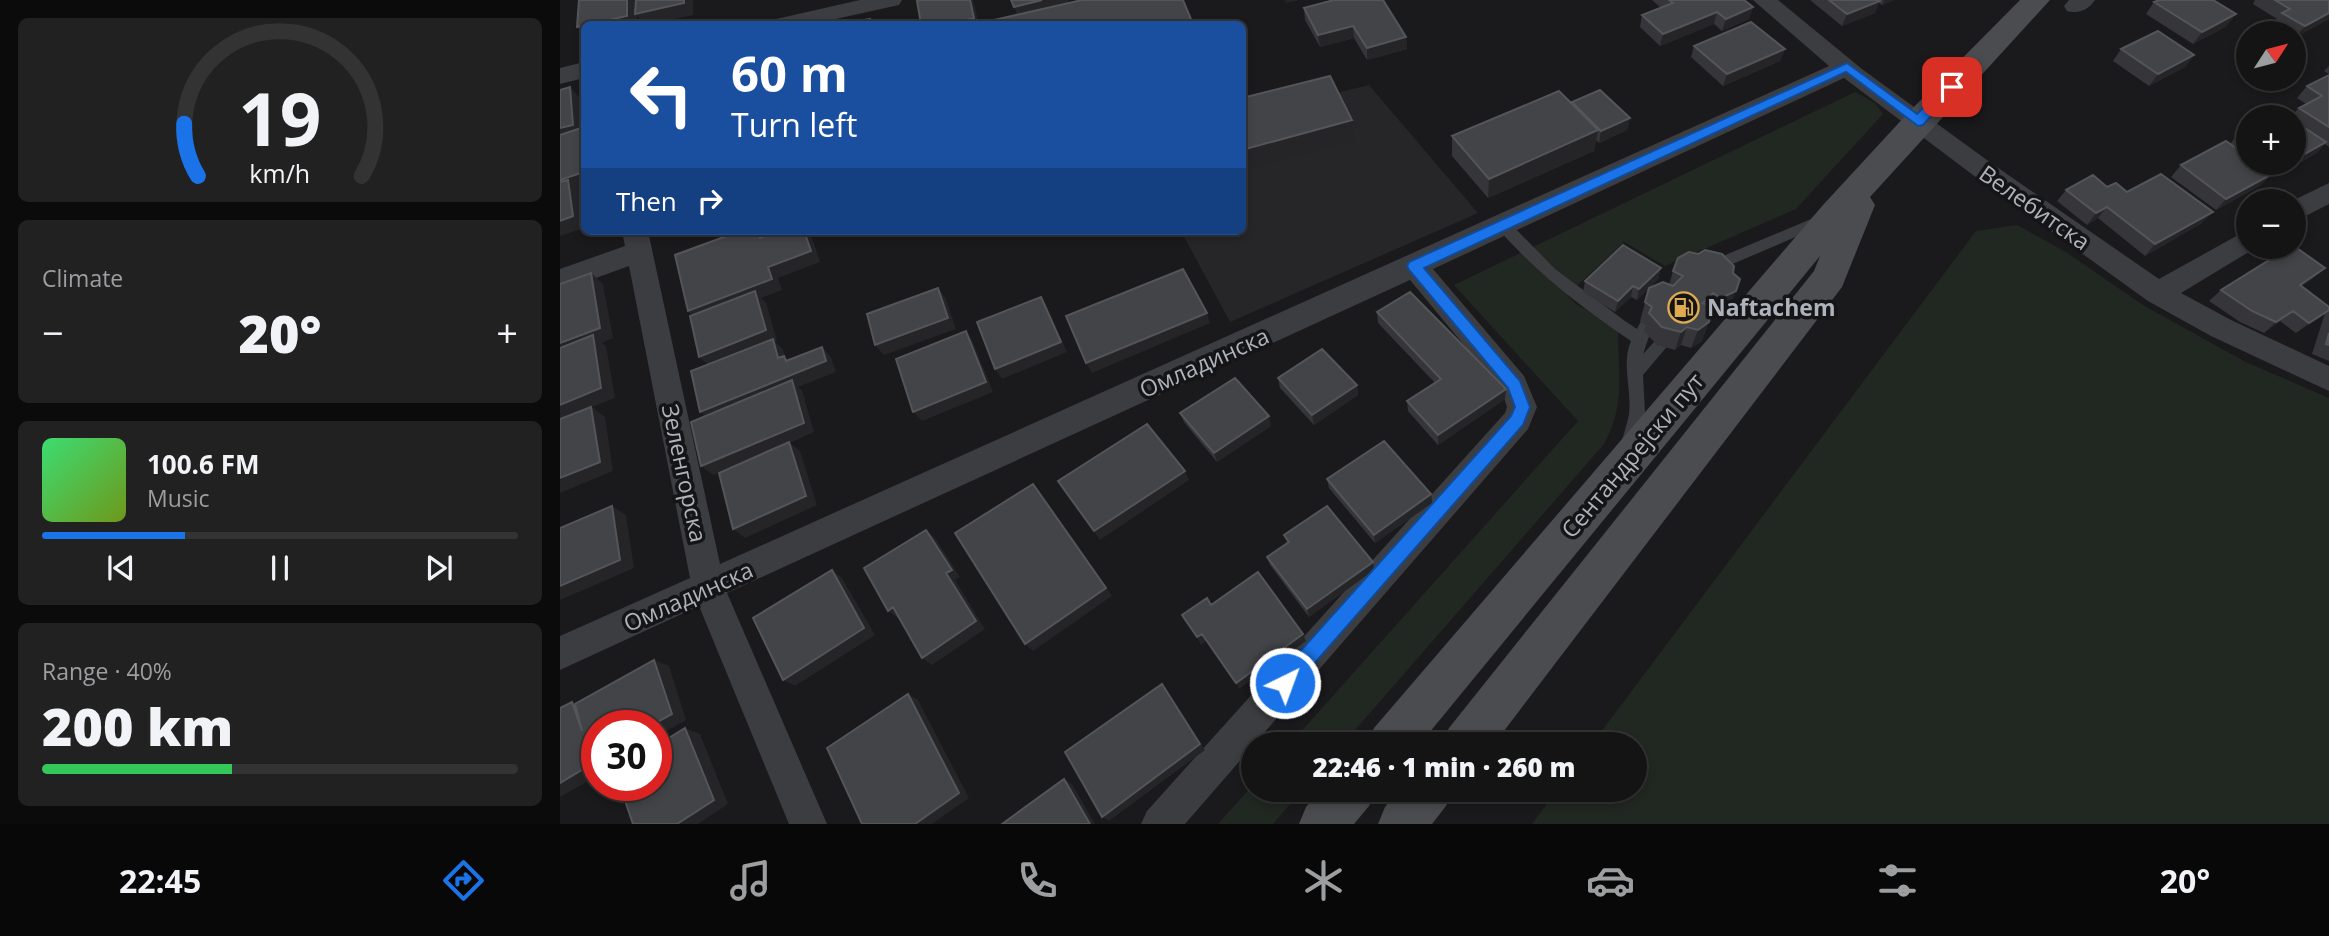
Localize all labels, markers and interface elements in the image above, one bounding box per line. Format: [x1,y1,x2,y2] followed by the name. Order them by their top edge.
[2236,21,2306,91] north arrow
[2236,21,2306,259] map controls
[731,40,848,106] text: 60 m
[616,49,707,140] icon: left
[1922,57,1982,117] pin
[238,68,322,167] text: 19
[1933,68,1971,106] icon: arrive
[731,103,857,146] text: Turn left
[2236,105,2306,175] button: +
[250,156,310,190] text: km/h
[1973,157,2097,257] street label: Велебитска
[691,182,729,220] icon: right
[616,183,677,219] text: Then
[2236,189,2306,259] button: −
[42,262,123,294] text: Climate
[1667,290,1701,324] fuel station icon: Naftachem
[1707,291,1836,323] place label: Naftachem
[239,297,321,368] text: 20°
[42,306,64,358] text: −
[496,306,518,358] text: +
[1134,319,1274,405] street label: Омладинска
[1553,366,1711,544] street label: Сентандрејски пут
[655,401,715,545] street label: Зеленгорска
[147,446,259,482] text: 100.6 FM
[147,482,210,514] text: Music
[102,549,140,587] icon: previous
[261,549,299,587] icon: pause
[420,549,458,587] icon: next
[618,553,758,639] street label: Омладинска
[1248,646,1322,720] position arrow
[42,655,172,687] text: Range · 40%
[42,690,233,761] text: 200 km
[581,710,672,801] speed limit sign: 30
[1313,749,1575,785] text: 22:46 · 1 min · 260 m
[439,856,488,905] icon: directions
[726,856,775,905] icon: music
[1013,856,1062,905] icon: phone
[1299,856,1348,905] icon: climate
[1586,856,1635,905] icon: car
[1873,856,1922,905] icon: filters
[119,859,201,902] text: 22:45
[2160,859,2210,902] text: 20°

